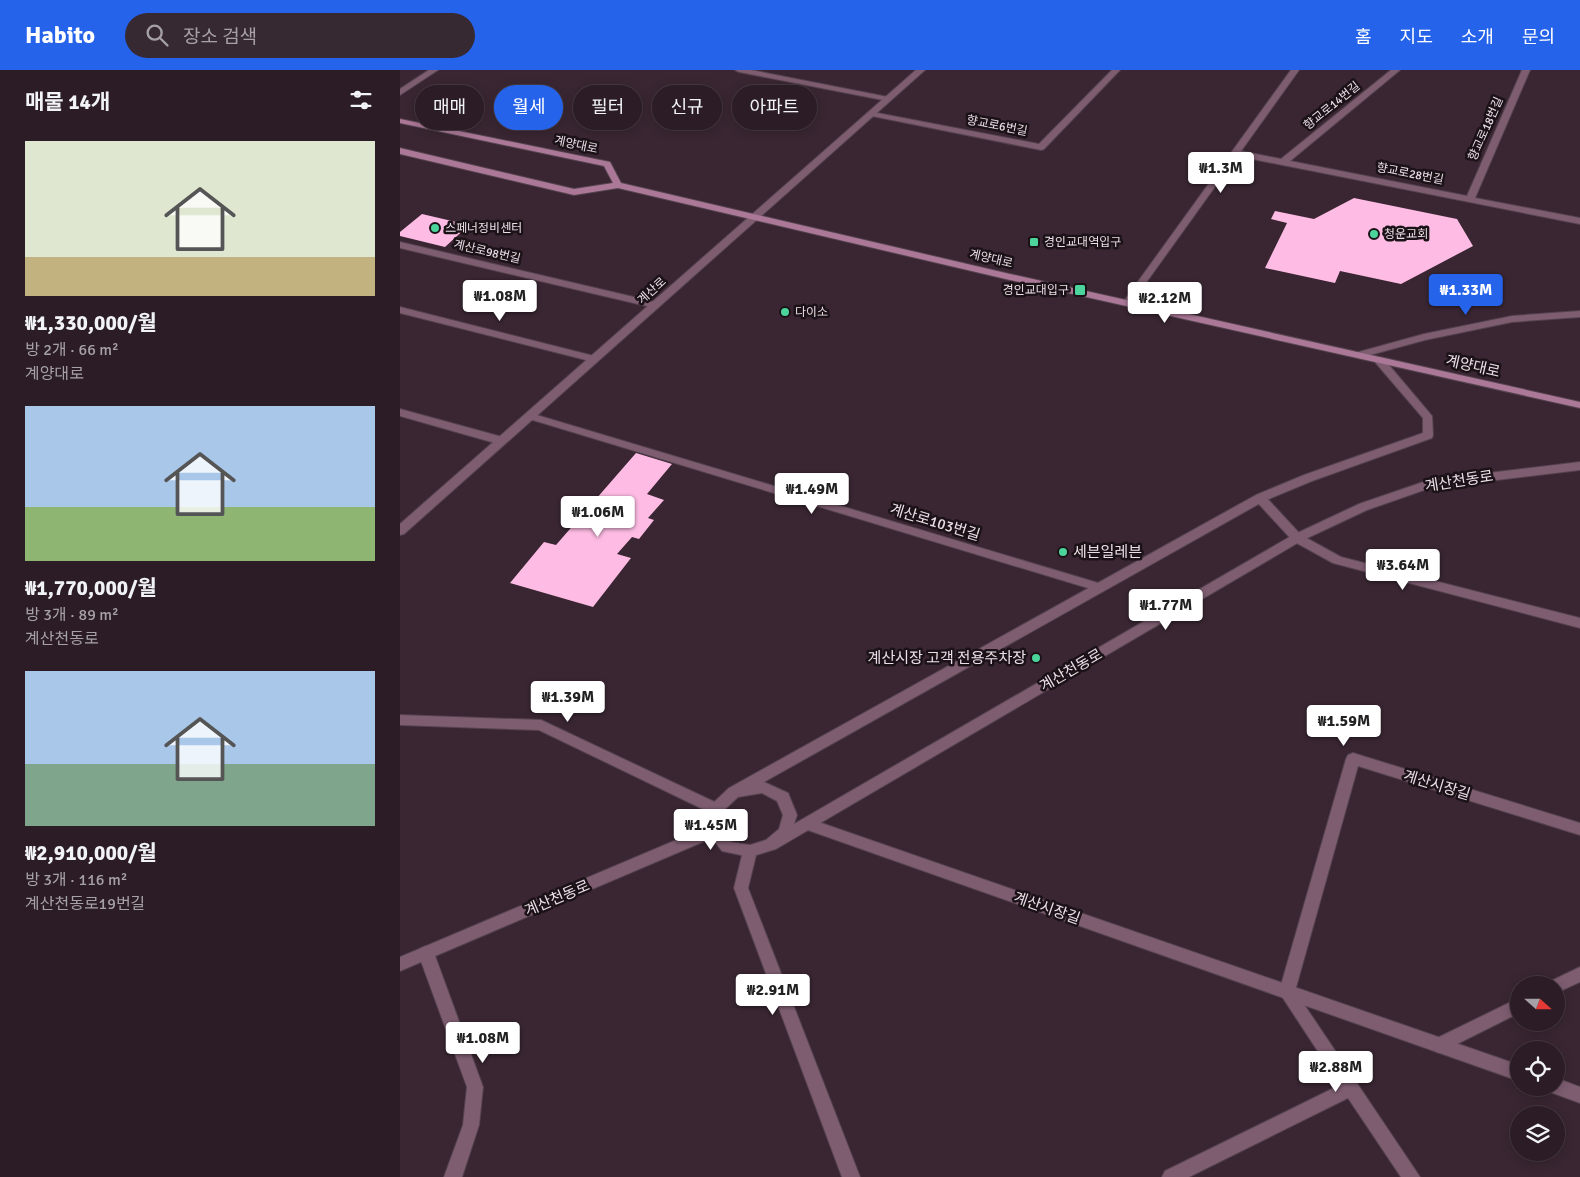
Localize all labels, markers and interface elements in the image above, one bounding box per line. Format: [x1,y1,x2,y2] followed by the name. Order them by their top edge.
[125,13,475,58] search box
[25,20,95,50] text: Habito
[143,21,171,49] icon: search
[183,25,257,49] text: 장소 검색
[1355,26,1372,48] text: 홈
[1400,26,1433,48] text: 지도
[1461,26,1494,48] text: 소개
[1522,26,1555,48] text: 문의
[1301,79,1363,133] street label: 향교로14번길
[415,85,484,130] chip: 매매
[494,85,563,130] chip: 월세
[573,85,642,130] chip: 필터
[652,85,722,130] chip: 신규
[732,85,817,130] chip: 아파트
[347,86,375,114] icon: filters
[25,89,110,115] text: 매물 14개
[1465,95,1507,163] street label: 향교로18번길
[965,113,1029,139] street label: 향교로6번길
[553,133,599,157] street label: 계양대로
[1186,152,1256,194] pin: ₩1.3M
[1199,158,1243,178] text: ₩1.3M
[1375,160,1445,188] street label: 향교로28번길
[155,174,245,264] icon: home
[445,221,522,236] place label: 스페너정비센터
[429,222,441,234] marker: 스페너정비센터
[1384,227,1428,242] place label: 청운교회
[1368,228,1380,240] marker: 청운교회
[1044,235,1121,250] place label: 경인교대역입구
[1028,236,1040,248] marker: 경인교대역입구
[452,237,522,267] street label: 계산로98번길
[968,247,1014,271] street label: 계양대로
[635,274,669,308] street label: 계산로
[1425,274,1507,316] pin: ₩1.33M
[459,280,541,322] pin: ₩1.08M
[1440,280,1492,300] text: ₩1.33M
[1124,282,1206,324] pin: ₩2.12M
[1003,283,1069,298] place label: 경인교대입구
[1073,283,1087,297] marker: 경인교대입구
[474,286,526,306] text: ₩1.08M
[1139,288,1191,308] text: ₩2.12M
[795,305,828,320] place label: 다이소
[779,306,791,318] marker: 다이소
[25,310,157,336] text: ₩1,330,000/월
[25,340,119,360] text: 방 2개 · 66 m²
[1444,351,1502,381] street label: 계양대로
[25,364,84,384] text: 계양대로
[155,439,245,529] icon: home
[1424,467,1494,495] street label: 계산천동로
[771,472,853,515] pin: ₩1.49M
[786,479,838,499] text: ₩1.49M
[557,496,639,538] pin: ₩1.06M
[888,500,982,544] street label: 계산로103번길
[572,502,624,522] text: ₩1.06M
[1073,543,1142,561] place label: 세븐일레븐
[1057,546,1069,558] marker: 세븐일레븐
[1362,548,1444,591] pin: ₩3.64M
[1377,555,1429,575] text: ₩3.64M
[25,575,157,601] text: ₩1,770,000/월
[1125,588,1207,631] pin: ₩1.77M
[1140,595,1192,615] text: ₩1.77M
[25,605,119,625] text: 방 3개 · 89 m²
[25,629,99,649] text: 계산천동로
[1037,645,1105,695] street label: 계산천동로
[868,649,1026,667] place label: 계산시장 고객 전용주차장
[1030,652,1042,664] marker: 계산시장 고객 전용주차장
[527,680,609,723] pin: ₩1.39M
[542,687,594,707] text: ₩1.39M
[155,704,245,794] icon: home
[1303,704,1385,747] pin: ₩1.59M
[1318,711,1370,731] text: ₩1.59M
[1401,766,1473,804] street label: 계산시장길
[670,808,752,851] pin: ₩1.45M
[685,815,737,835] text: ₩1.45M
[25,840,157,866] text: ₩2,910,000/월
[25,870,127,890] text: 방 3개 · 116 m²
[522,876,592,920] street label: 계산천동로
[1011,888,1083,928] street label: 계산시장길
[25,894,145,914] text: 계산천동로19번길
[732,974,814,1016] pin: ₩2.91M
[1510,976,1565,1031] north arrow
[1510,976,1565,1161] map controls
[747,980,799,1000] text: ₩2.91M
[442,1022,524,1064] pin: ₩1.08M
[457,1028,509,1048] text: ₩1.08M
[1510,1041,1565,1096] button: locate
[1295,1050,1377,1093] pin: ₩2.88M
[1310,1057,1362,1077] text: ₩2.88M
[1510,1106,1565,1161] button: layers

